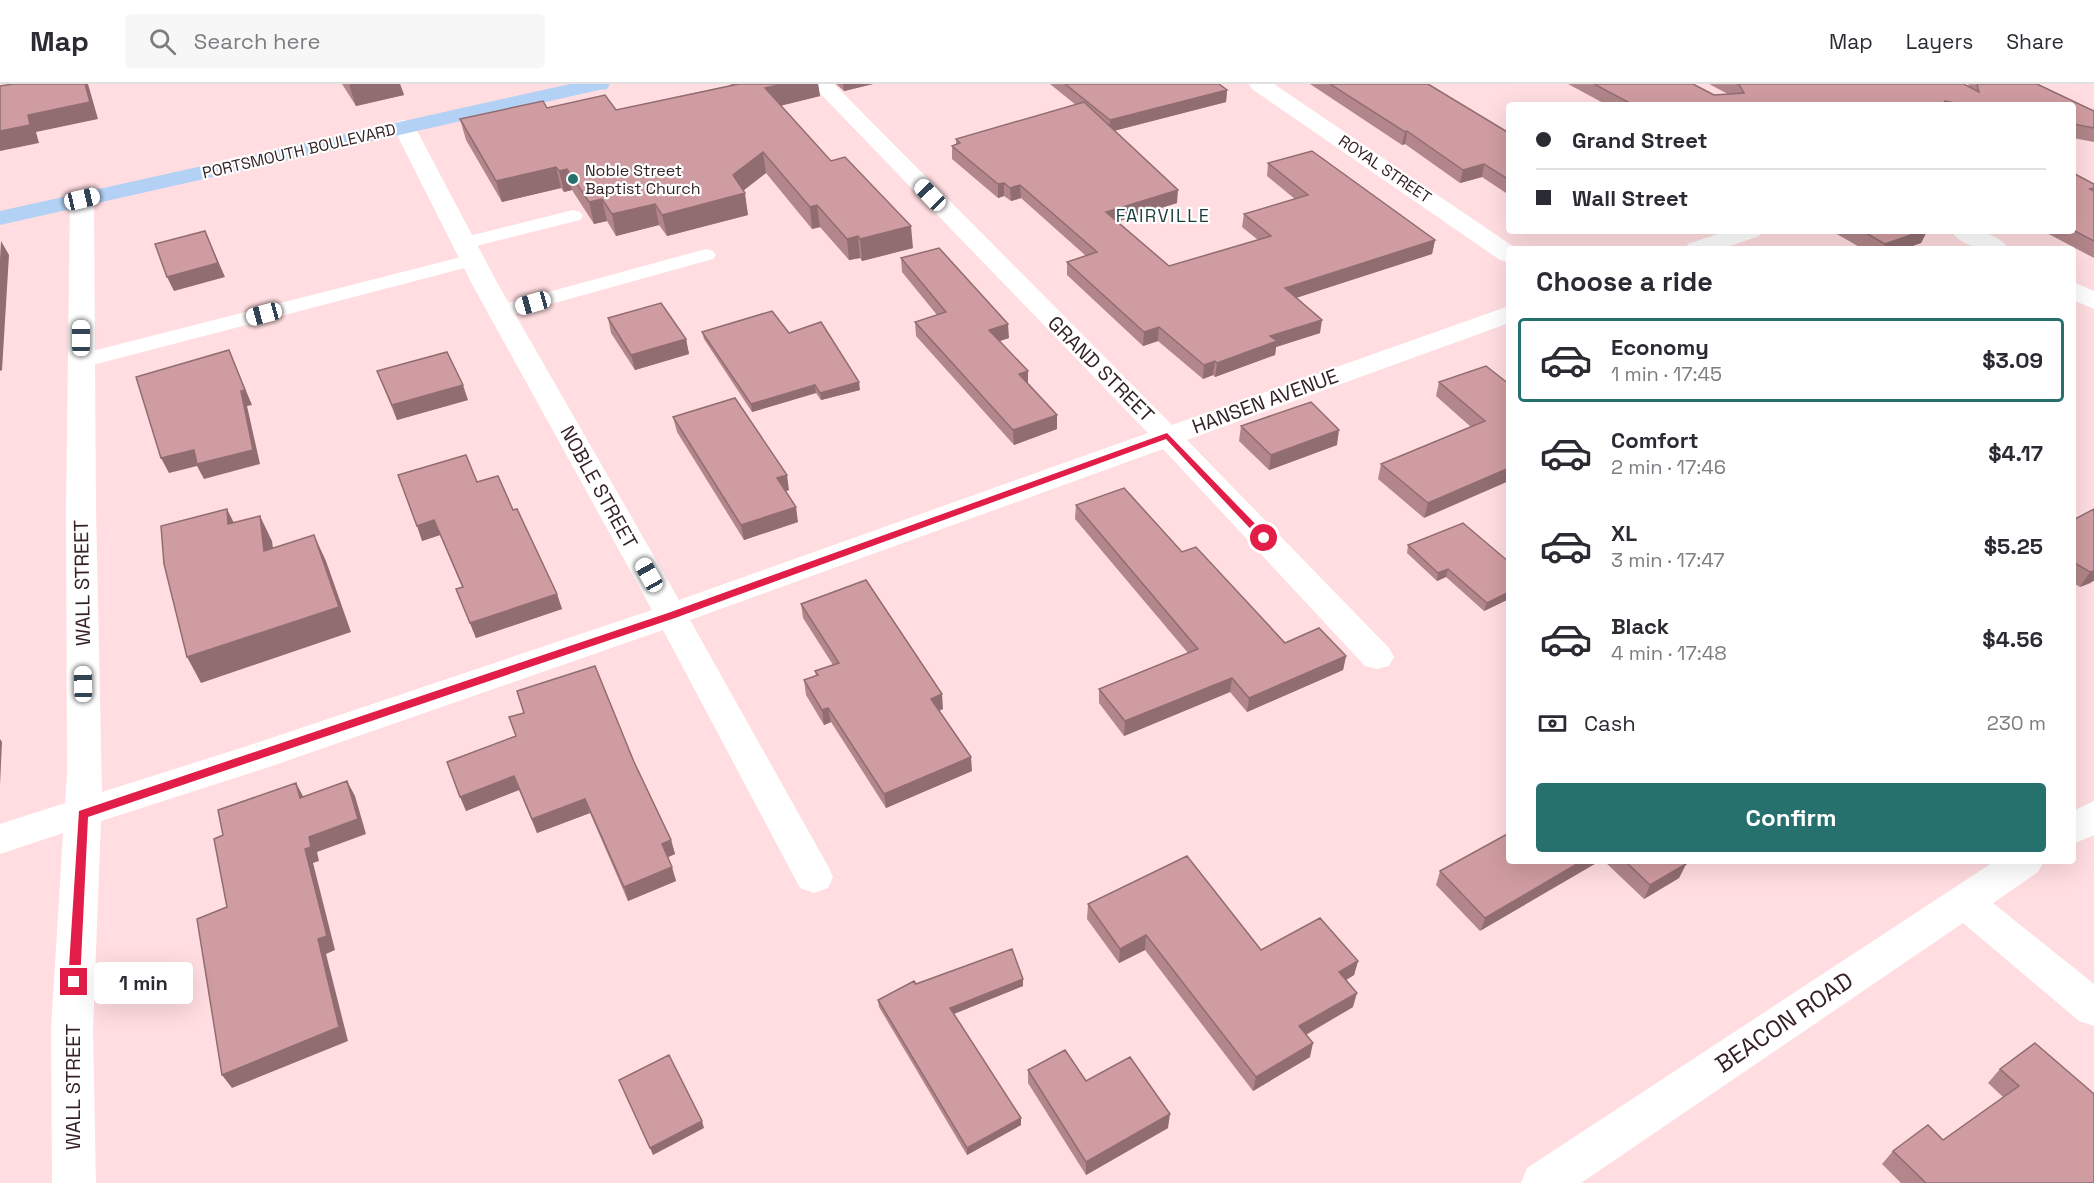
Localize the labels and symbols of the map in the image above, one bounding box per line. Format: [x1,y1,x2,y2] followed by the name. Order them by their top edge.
[200,119,398,183] street label: PORTSMOUTH BOULEVARD
[1334,130,1436,208] street label: ROYAL STREET
[585,160,701,199] place label: Noble Street Baptist Church
[566,172,580,186] marker: Noble Street Baptist Church
[911,176,949,214] car
[62,186,102,212] car
[1116,204,1210,227] district label: FAIRVILLE
[513,289,553,317] car
[244,301,284,327] car
[1042,310,1160,428] street label: GRAND STREET
[72,320,90,356] car
[1188,362,1342,440] street label: HANSEN AVENUE
[554,421,644,553] street label: NOBLE STREET
[68,519,96,646] street label: WALL STREET
[1250,524,1277,551] route start
[632,555,666,595] car
[74,666,92,702] car
[95,961,194,1003] callout: 1 min
[1709,964,1859,1080] street label: BEACON ROAD
[60,968,87,995] route end
[60,1024,86,1150] street label: WALL STREET

